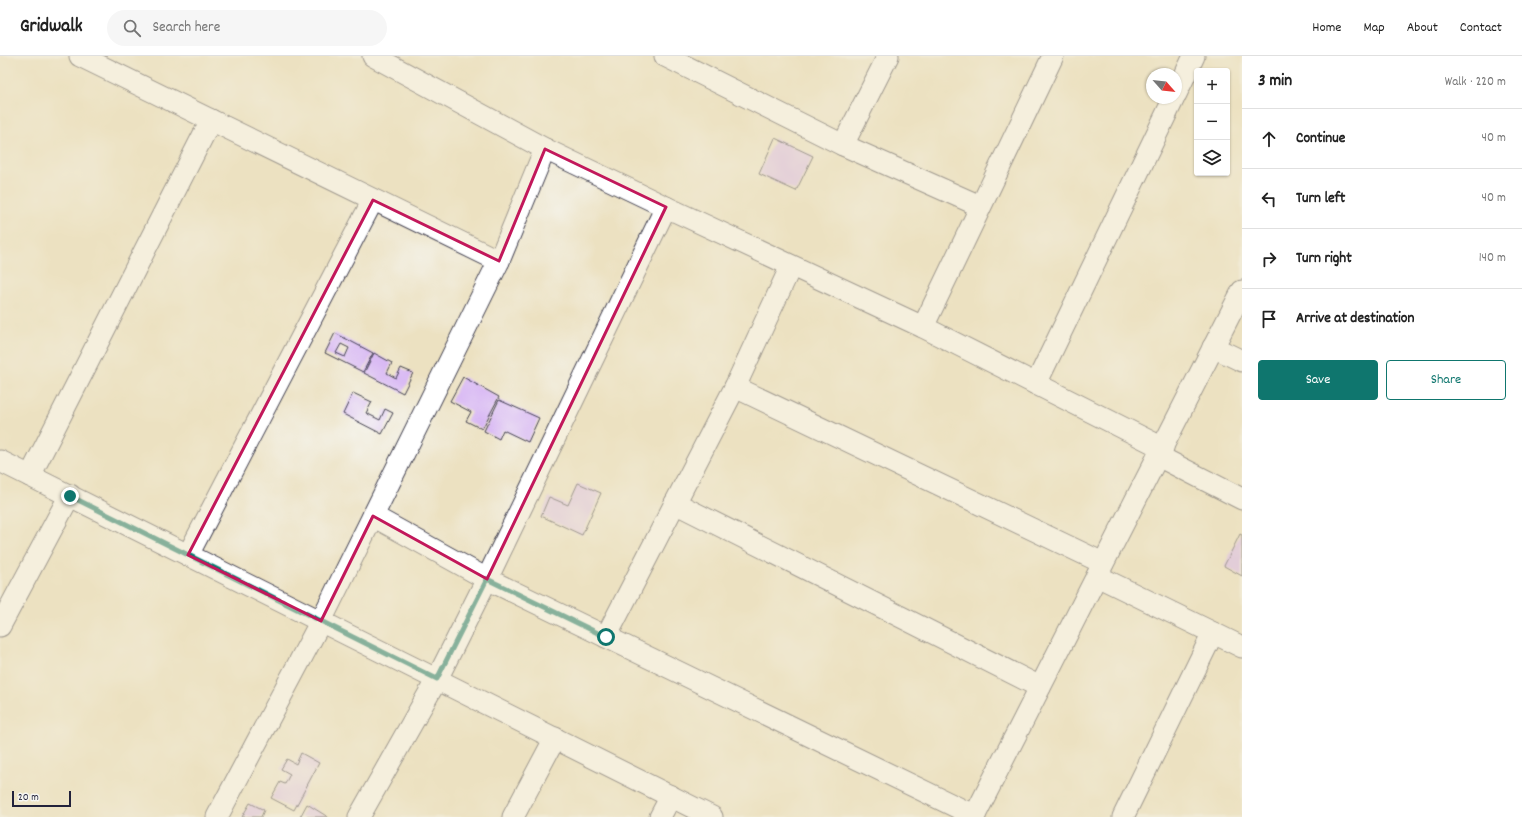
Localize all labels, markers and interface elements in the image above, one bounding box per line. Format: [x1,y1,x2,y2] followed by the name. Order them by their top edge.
[107,10,387,46] search box
[20,14,83,41] text: Gridwalk
[121,17,143,39] icon: search
[153,17,220,39] text: Search here
[1312,18,1341,38] text: Home
[1363,18,1385,38] text: Map
[1407,18,1438,38] text: About
[1460,18,1502,38] text: Contact
[1146,68,1182,104] north arrow
[1194,68,1230,176] map controls
[1194,68,1230,104] button: +
[1258,70,1292,94] text: 3 min
[1445,73,1506,92] text: Walk · 220 m
[1194,104,1230,140] button: −
[1258,128,1280,150] icon: ahead
[1296,128,1345,150] text: Continue
[1482,129,1506,148] text: 40 m
[1194,140,1230,176] button: layers
[1258,188,1280,210] icon: left
[1296,188,1345,210] text: Turn left
[1482,189,1506,208] text: 40 m
[1258,248,1280,270] icon: right
[1296,248,1352,270] text: Turn right
[1479,249,1506,268] text: 140 m
[1258,308,1280,330] icon: arrive
[1296,308,1414,330] text: Arrive at destination
[1258,360,1378,400] button: Save
[1386,360,1506,400] button: Share
[61,487,79,505] route end
[597,628,615,646] route start
[12,789,71,808] scale bar
[18,790,39,806] text: 20 m

